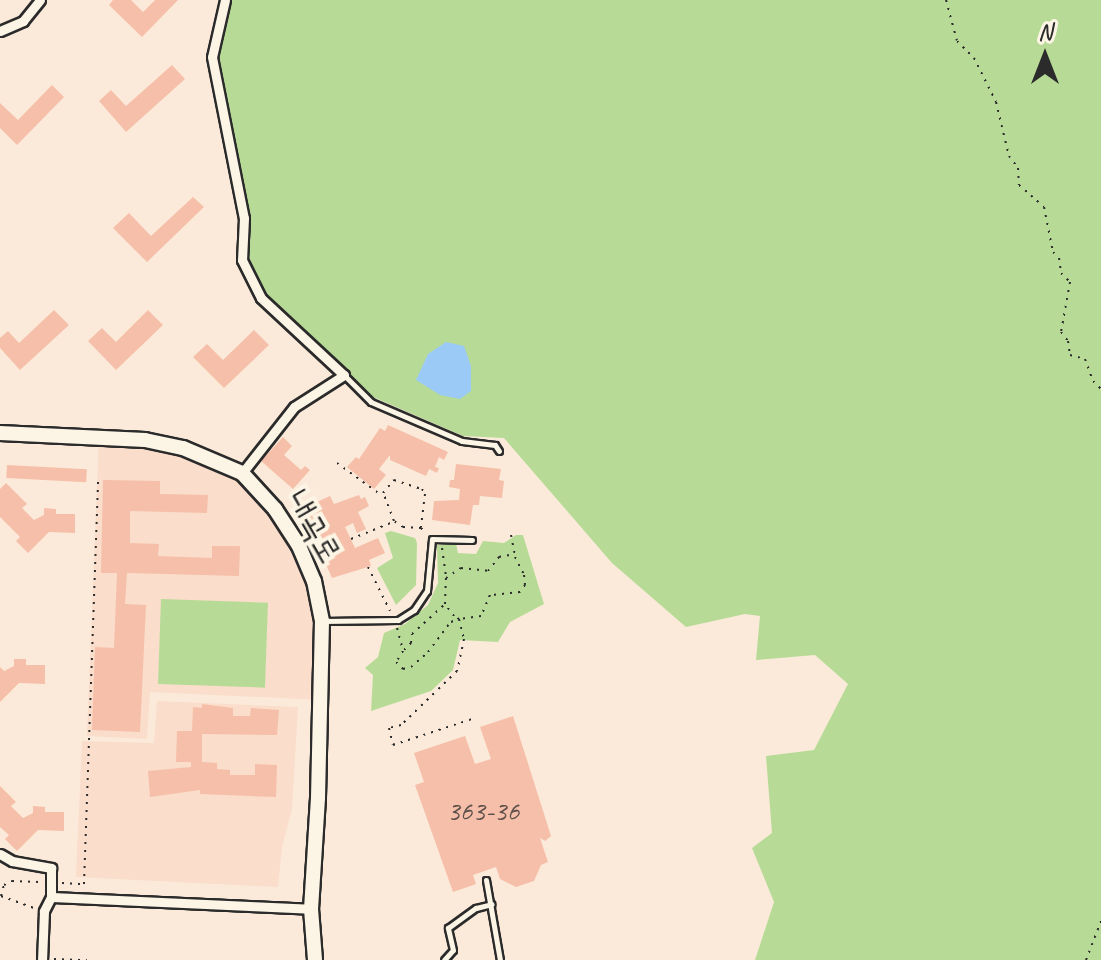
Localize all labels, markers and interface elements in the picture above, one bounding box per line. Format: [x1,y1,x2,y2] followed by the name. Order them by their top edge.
[1005,16,1085,96] north arrow
[1038,18,1052,46] text: N
[277,484,349,570] street label: 내곡로
[447,794,519,828] house number: 363-36

